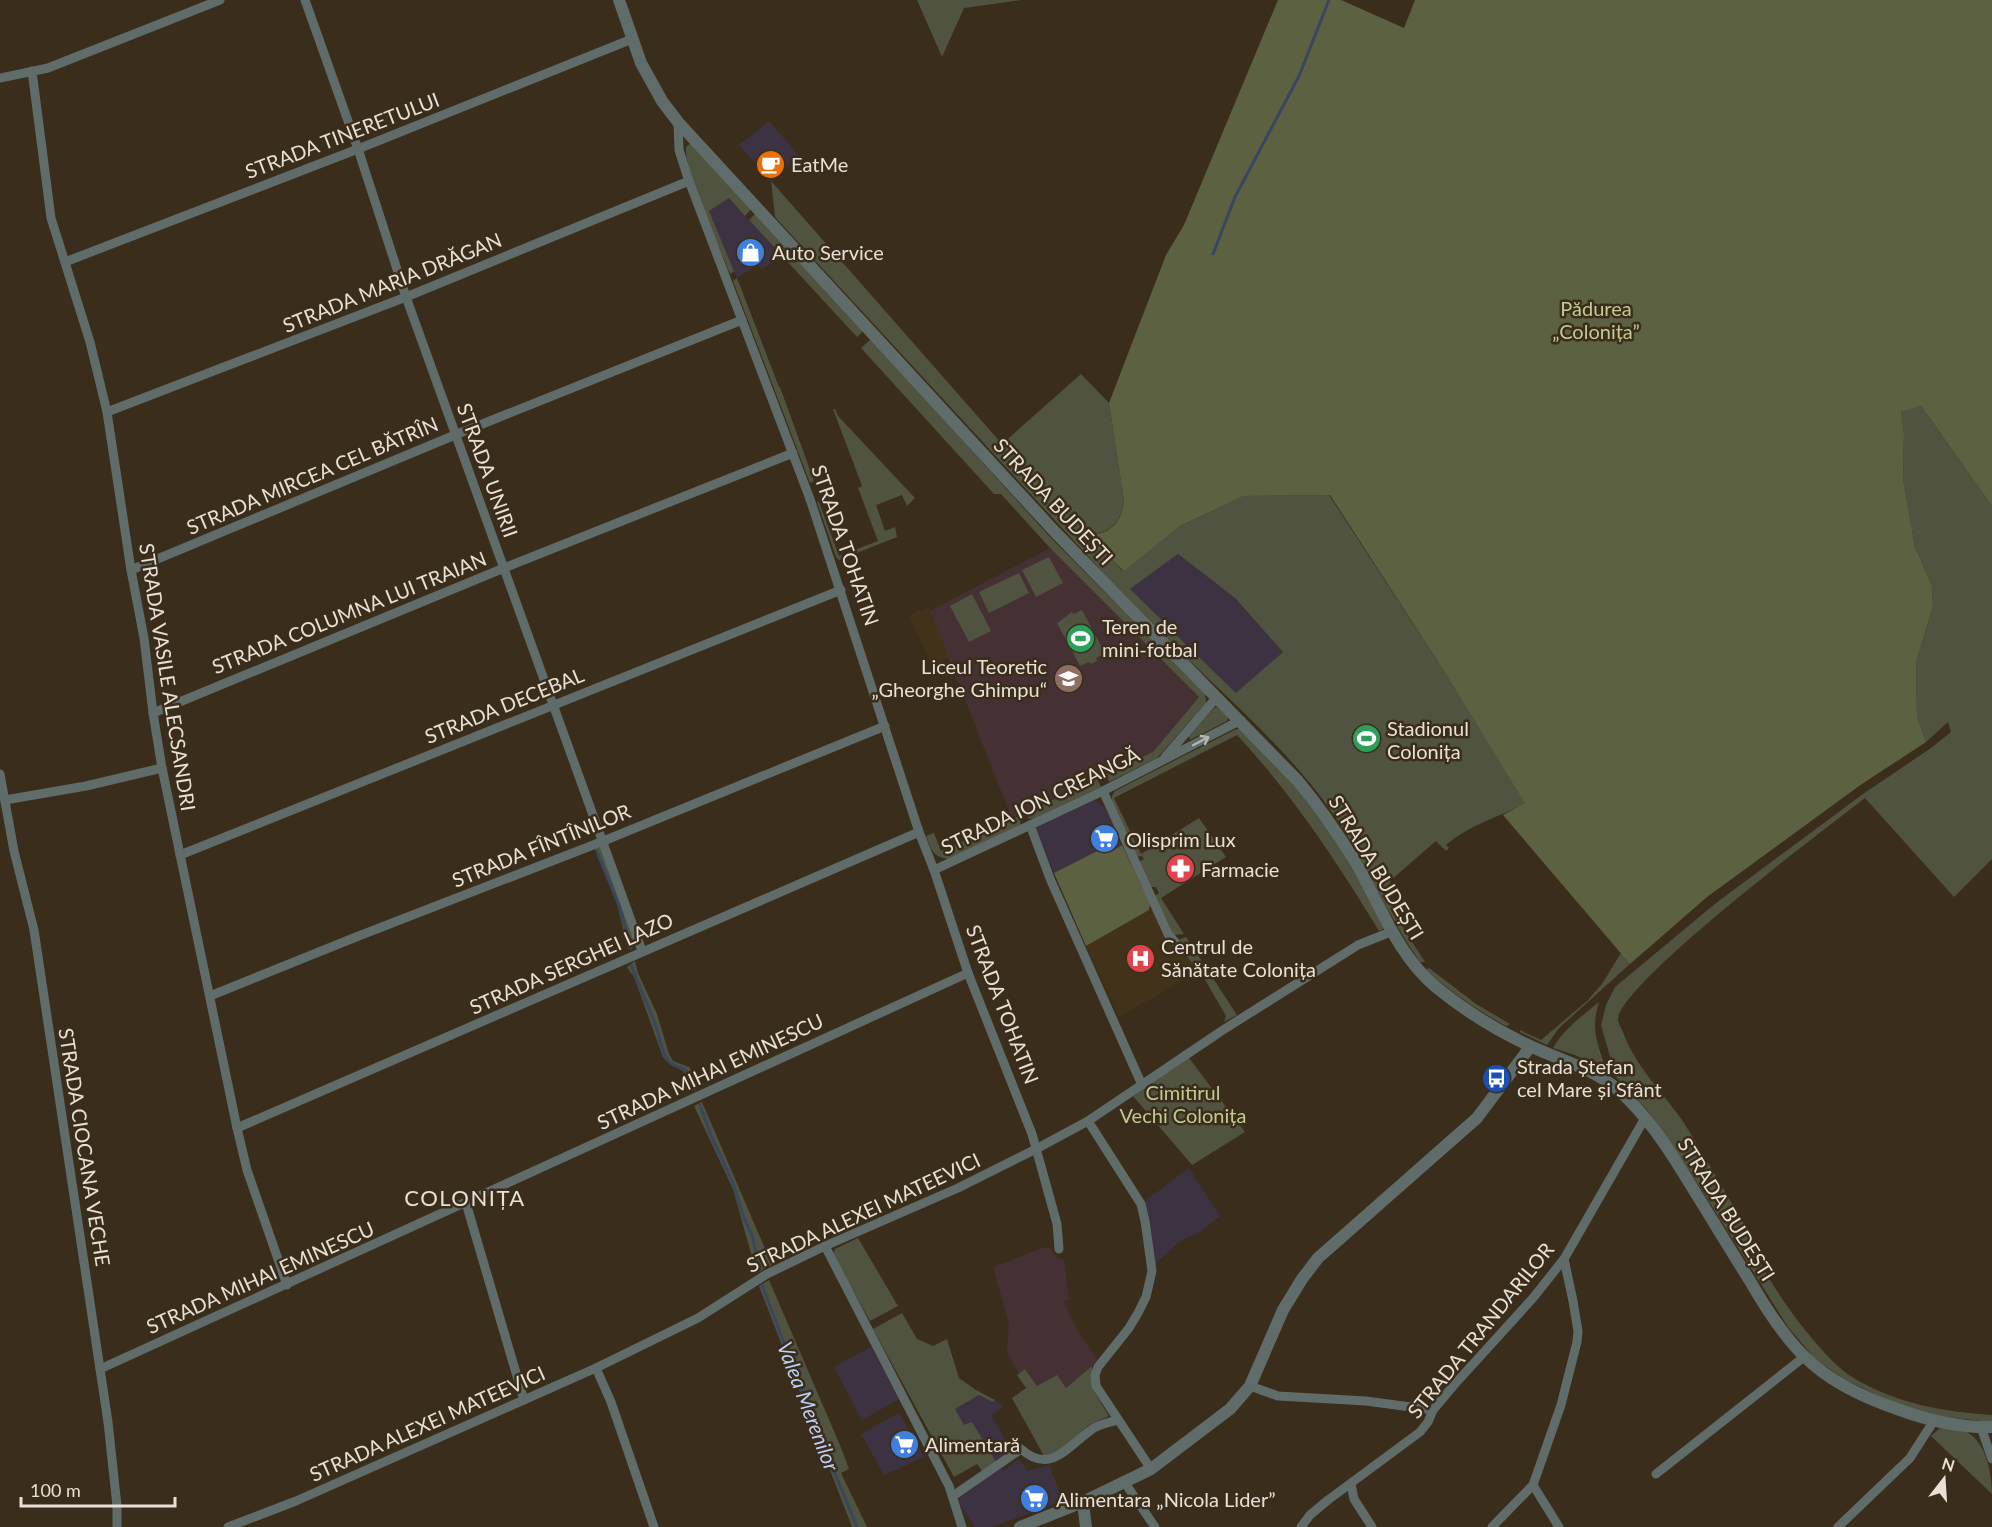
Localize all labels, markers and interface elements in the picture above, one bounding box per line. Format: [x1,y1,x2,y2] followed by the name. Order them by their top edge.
[242,87,442,183] street label: STRADA TINERETULUI
[754,148,786,180] cafe icon: EatMe
[791,152,848,176] place label: EatMe
[279,227,505,337] street label: STRADA MARIA DRĂGAN
[735,236,767,268] shop icon: Auto Service
[772,240,884,264] place label: Auto Service
[1552,296,1640,343] park label: Pădurea „Colonița”
[453,400,523,540] street label: STRADA UNIRII
[183,411,441,539] street label: STRADA MIRCEA CEL BĂTRÎN
[989,433,1119,569] street label: STRADA BUDEȘTI
[807,462,885,628] street label: STRADA TOHATIN
[135,541,201,813] street label: STRADA VASILE ALECSANDRI
[208,546,490,678] street label: STRADA COLUMNA LUI TRAIAN
[1102,614,1198,661] place label: Teren de mini-fotbal
[1065,622,1097,654] sports icon: Teren de mini-fotbal
[872,654,1047,701] place label: Liceul Teoretic „Gheorghe Ghimpu“
[421,662,587,748] street label: STRADA DECEBAL
[1052,662,1084,694] school or university icon: Liceul Teoretic „Gheorghe Ghimpu“
[1387,716,1469,763] place label: Stadionul Colonița
[1350,723,1382,755] sports icon: Stadionul Colonița
[1192,734,1210,746] one-way arrow
[937,741,1144,859] street label: STRADA ION CREANGĂ
[1324,790,1430,944] street label: STRADA BUDEȘTI
[448,798,634,892] street label: STRADA FÎNTÎNILOR
[1089,823,1121,855] supermarket icon: Olisprim Lux
[1126,827,1236,851] place label: Olisprim Lux
[1164,853,1196,885] pharmacy icon: Farmacie
[1201,857,1279,881] place label: Farmacie
[466,907,676,1019] street label: STRADA SERGHEI LAZO
[962,921,1044,1087] street label: STRADA TOHATIN
[1161,934,1316,981] place label: Centrul de Sănătate Colonița
[1124,942,1156,974] hospital icon: Centrul de Sănătate Colonița
[593,1008,827,1134] street label: STRADA MIHAI EMINESCU
[54,1026,116,1268] street label: STRADA CIOCANA VECHE
[1517,1054,1662,1101] place label: Strada Ștefan cel Mare și Sfânt
[1480,1062,1512,1094] bus stop icon: Strada Ștefan cel Mare și Sfânt
[1120,1080,1246,1127] park label: Cimitirul Vechi Colonița
[1673,1133,1781,1285] street label: STRADA BUDEȘTI
[742,1147,984,1277] street label: STRADA ALEXEI MATEEVICI
[404,1184,526,1211] district label: COLONIȚA
[142,1216,378,1338] street label: STRADA MIHAI EMINESCU
[1402,1237,1558,1423] street label: STRADA TRANDARILOR
[773,1338,845,1475] water label: Valea Merenilor
[306,1360,548,1486] street label: STRADA ALEXEI MATEEVICI
[888,1428,920,1460] supermarket icon: Alimentară
[925,1432,1020,1456] place label: Alimentară
[1914,1449,1974,1509] north arrow
[1940,1453,1957,1475] text: N
[21,1470,176,1508] scale bar
[30,1479,81,1501] text: 100 m
[1019,1483,1051,1515] supermarket icon: Alimentara „Nicola Lider”
[1056,1487,1276,1511] place label: Alimentara „Nicola Lider”

